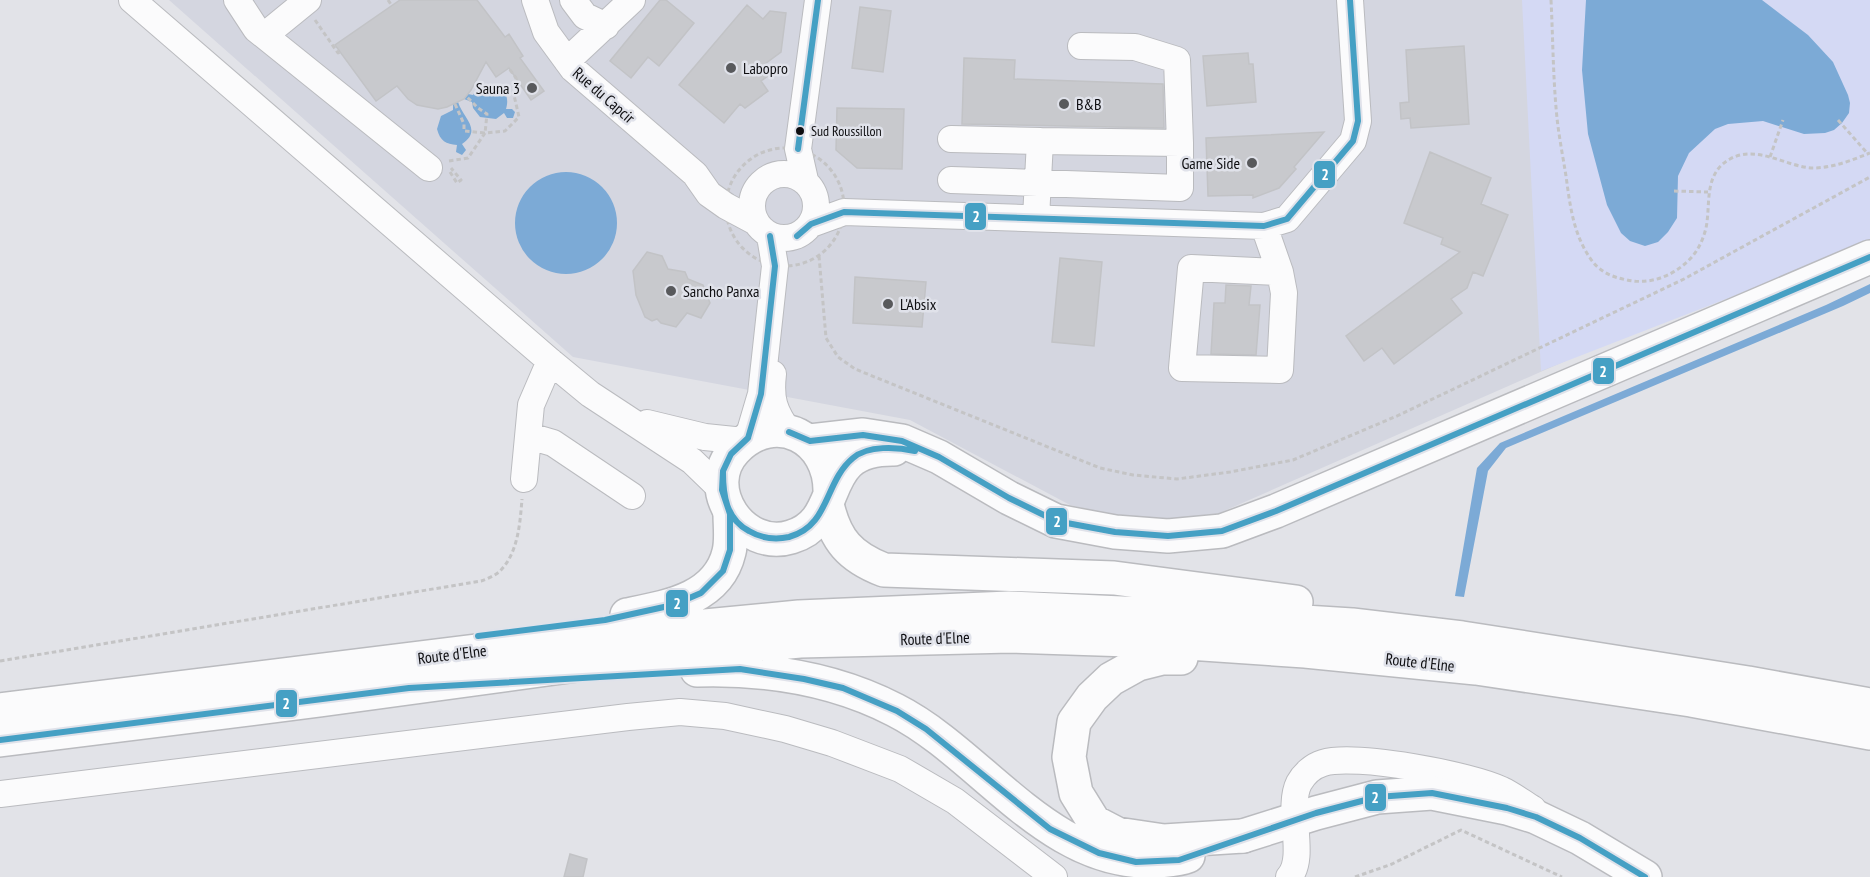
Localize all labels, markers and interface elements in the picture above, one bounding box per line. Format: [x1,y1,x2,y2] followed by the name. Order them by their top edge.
[743,58,788,78] place label: Labopro
[724,61,738,75] marker: Labopro
[569,63,640,128] street label: Rue du Capcir
[476,78,520,98] place label: Sauna 3
[525,81,539,95] marker: Sauna 3
[1076,94,1102,114] place label: B&B
[1057,97,1071,111] marker: B&B
[811,122,882,140] place label: Sud Roussillon
[794,125,806,137] marker: Sud Roussillon
[1181,153,1240,173] place label: Game Side
[1245,156,1259,170] marker: Game Side
[1313,160,1336,189] line badge: 2
[1321,164,1329,184] text: 2
[964,202,987,231] line badge: 2
[972,206,980,226] text: 2
[683,281,760,301] place label: Sancho Panxa
[664,284,678,298] marker: Sancho Panxa
[900,294,937,314] place label: L'Absix
[881,297,895,311] marker: L'Absix
[1592,357,1615,385] line badge: 2
[1599,361,1607,381] text: 2
[1045,507,1068,536] line badge: 2
[1053,511,1061,531] text: 2
[665,589,689,618] line badge: 2
[673,593,681,613] text: 2
[900,627,970,649] street label: Route d'Elne
[416,640,488,668] street label: Route d'Elne
[1385,648,1455,676] street label: Route d'Elne
[275,689,298,718] line badge: 2
[282,693,290,713] text: 2
[1364,783,1387,812] line badge: 2
[1371,787,1379,807] text: 2

